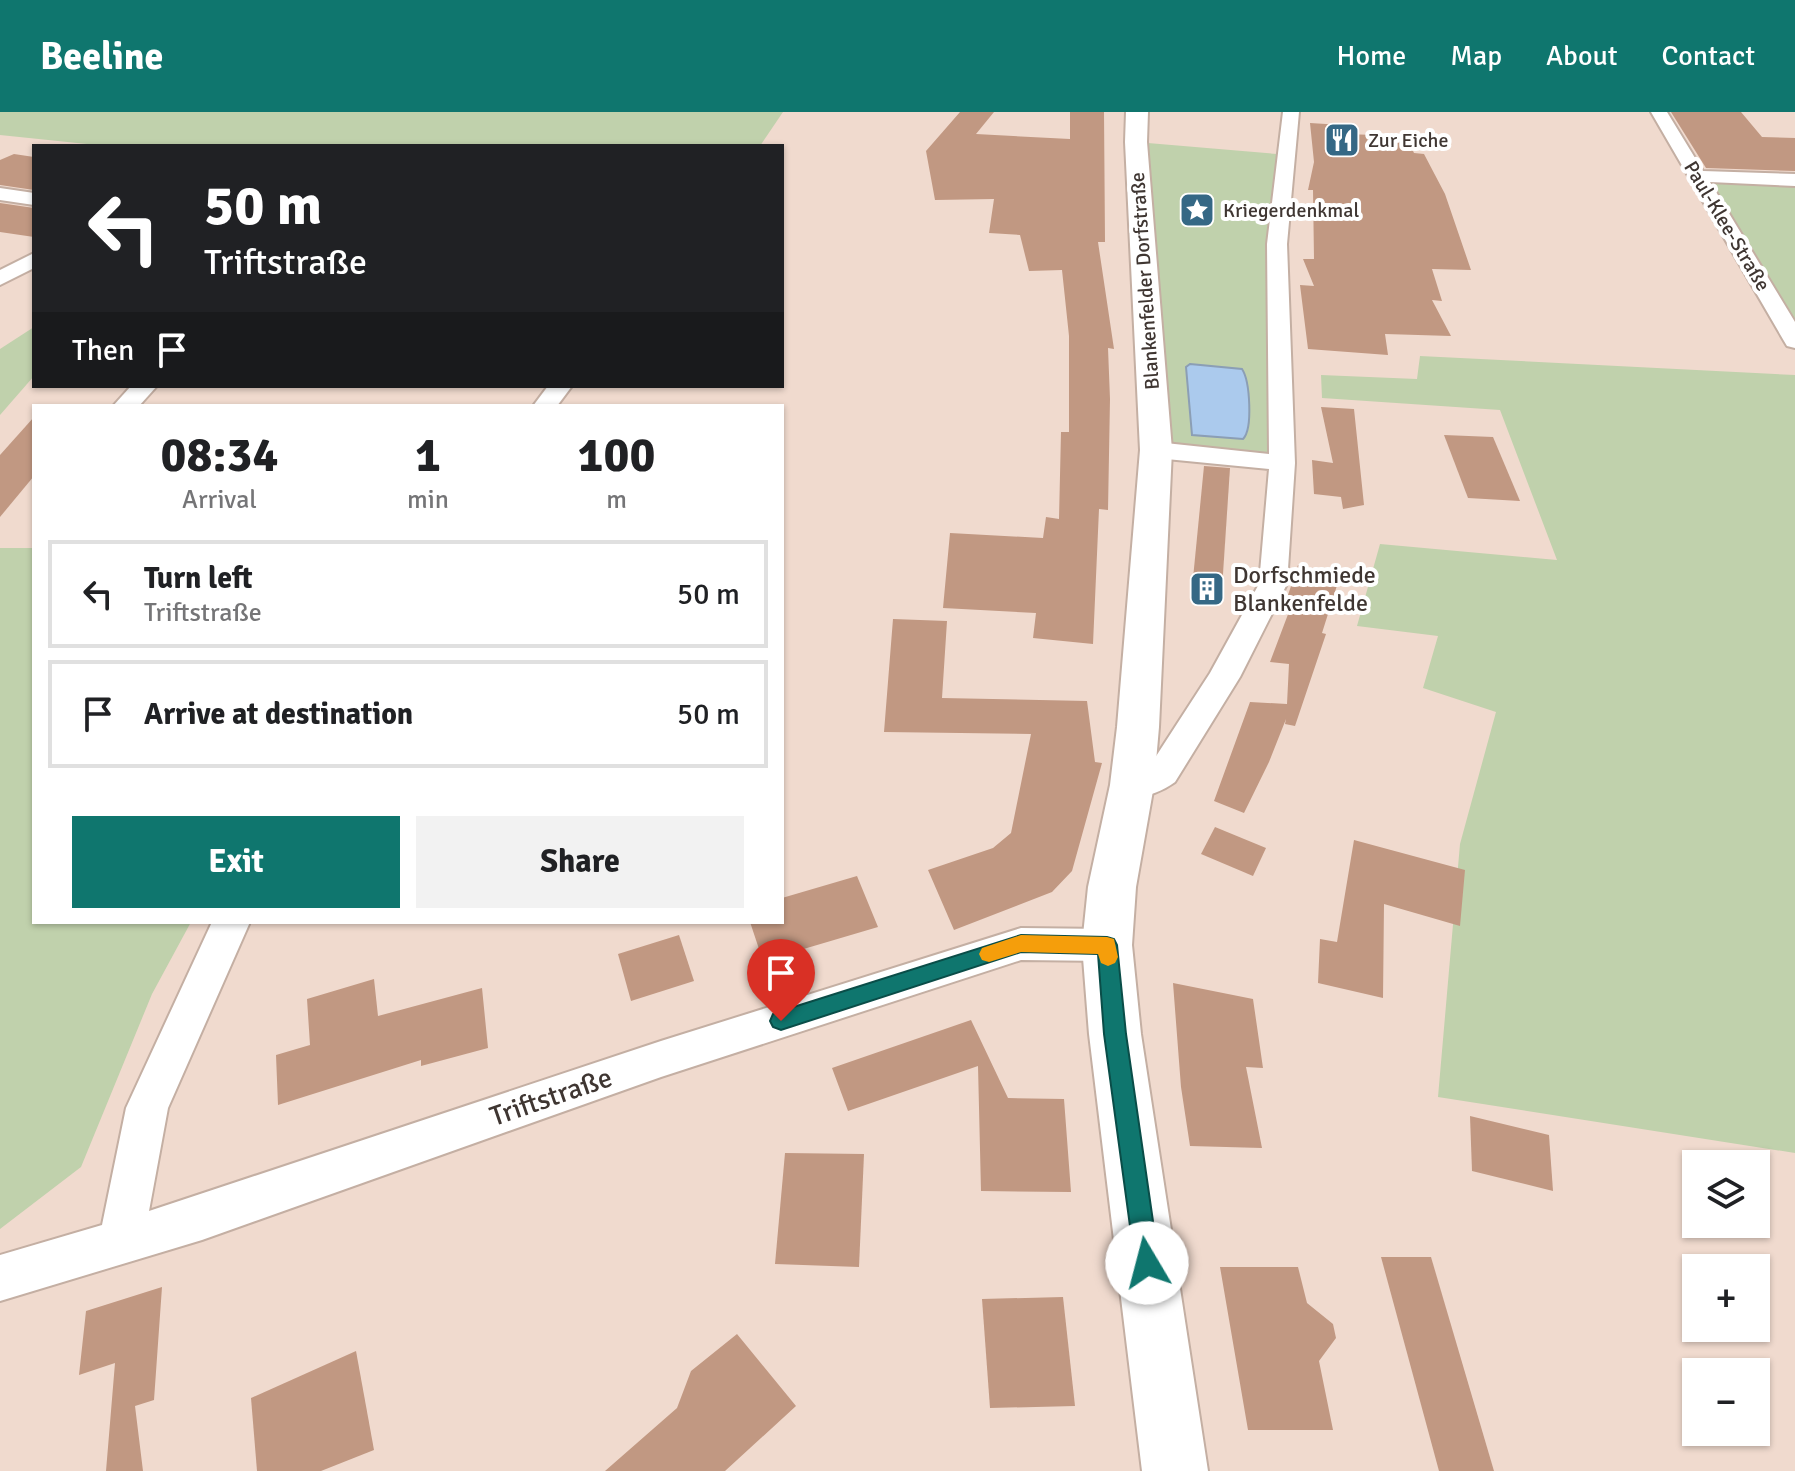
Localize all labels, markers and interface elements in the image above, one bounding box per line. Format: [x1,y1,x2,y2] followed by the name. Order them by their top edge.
[40,33,163,80] text: Beeline
[1337,39,1406,73] text: Home
[1450,39,1502,73] text: Map
[1546,39,1618,73] text: About
[1662,39,1755,73] text: Contact
[1323,121,1361,159] restaurant icon: Zur Eiche
[1368,128,1448,153] place label: Zur Eiche
[1678,156,1776,296] street label: Paul-Klee-Straße
[204,171,322,240] text: 50 m
[1125,171,1165,391] street label: Blankenfelder Dorfstraße
[72,176,176,280] icon: left
[1178,191,1216,229] place icon: Kriegerdenkmal
[1223,198,1359,223] place label: Kriegerdenkmal
[204,240,367,285] text: Triftstraße
[150,328,194,372] icon: arrive
[72,332,134,369] text: Then
[161,426,278,485] text: 08:34
[415,426,441,485] text: 1
[578,426,655,485] text: 100
[182,484,257,516] text: Arrival
[407,484,449,516] text: min
[606,484,627,516] text: m
[144,560,253,597] text: Turn left
[1233,560,1376,618] place label: Dorfschmiede Blankenfelde
[1188,570,1226,608] building icon: Dorfschmiede Blankenfelde
[76,572,120,616] icon: left
[677,576,740,613] text: 50 m
[144,597,262,629] text: Triftstraße
[76,692,120,736] icon: arrive
[144,696,413,733] text: Arrive at destination
[677,696,740,733] text: 50 m
[72,816,400,908] button: Exit
[416,816,744,908] button: Share
[747,939,815,1021] pin
[759,951,803,995] icon: arrive
[485,1060,617,1134] street label: Triftstraße
[1682,1150,1770,1446] map controls
[1682,1150,1770,1238] button: layers
[1105,1221,1189,1305] position arrow
[1682,1254,1770,1342] button: +
[1682,1358,1770,1446] button: −

